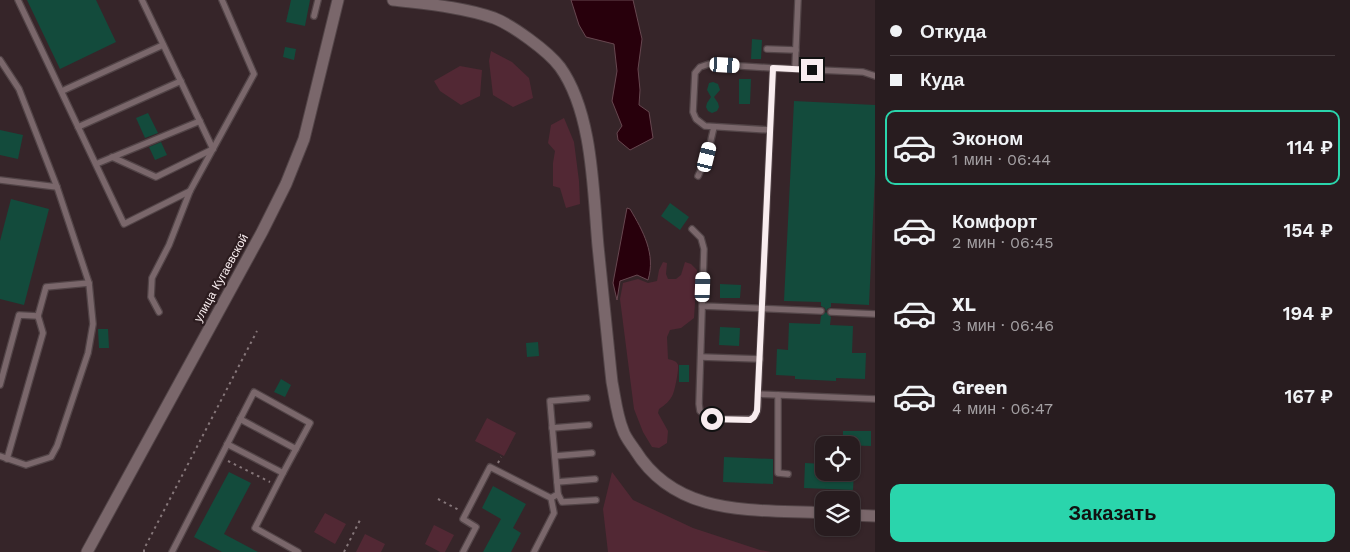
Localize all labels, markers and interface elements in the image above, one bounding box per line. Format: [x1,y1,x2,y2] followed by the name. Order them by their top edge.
[920,20,986,43] text: Откуда
[709,57,740,73] car
[801,59,823,81] route end
[920,68,964,91] text: Куда
[892,125,937,170] icon: car
[952,127,1023,150] text: Эконом
[1287,136,1333,159] text: 114 ₽
[696,141,717,173] car
[952,150,1051,169] text: 1 мин · 06:44
[892,208,937,253] icon: car
[952,210,1037,233] text: Комфорт
[1283,219,1333,242] text: 154 ₽
[191,232,251,324] street label: улица Кугаевской
[952,233,1054,252] text: 2 мин · 06:45
[694,272,711,302] car
[892,291,937,336] icon: car
[952,293,976,316] text: XL
[1283,302,1333,325] text: 194 ₽
[952,316,1054,335] text: 3 мин · 06:46
[892,374,937,419] icon: car
[952,376,1008,399] text: Green
[1284,385,1333,408] text: 167 ₽
[952,399,1053,418] text: 4 мин · 06:47
[701,408,723,430] route start
[815,436,860,536] map controls
[815,436,860,481] button: locate
[890,484,1335,542] button: Заказать
[815,491,860,536] button: layers

